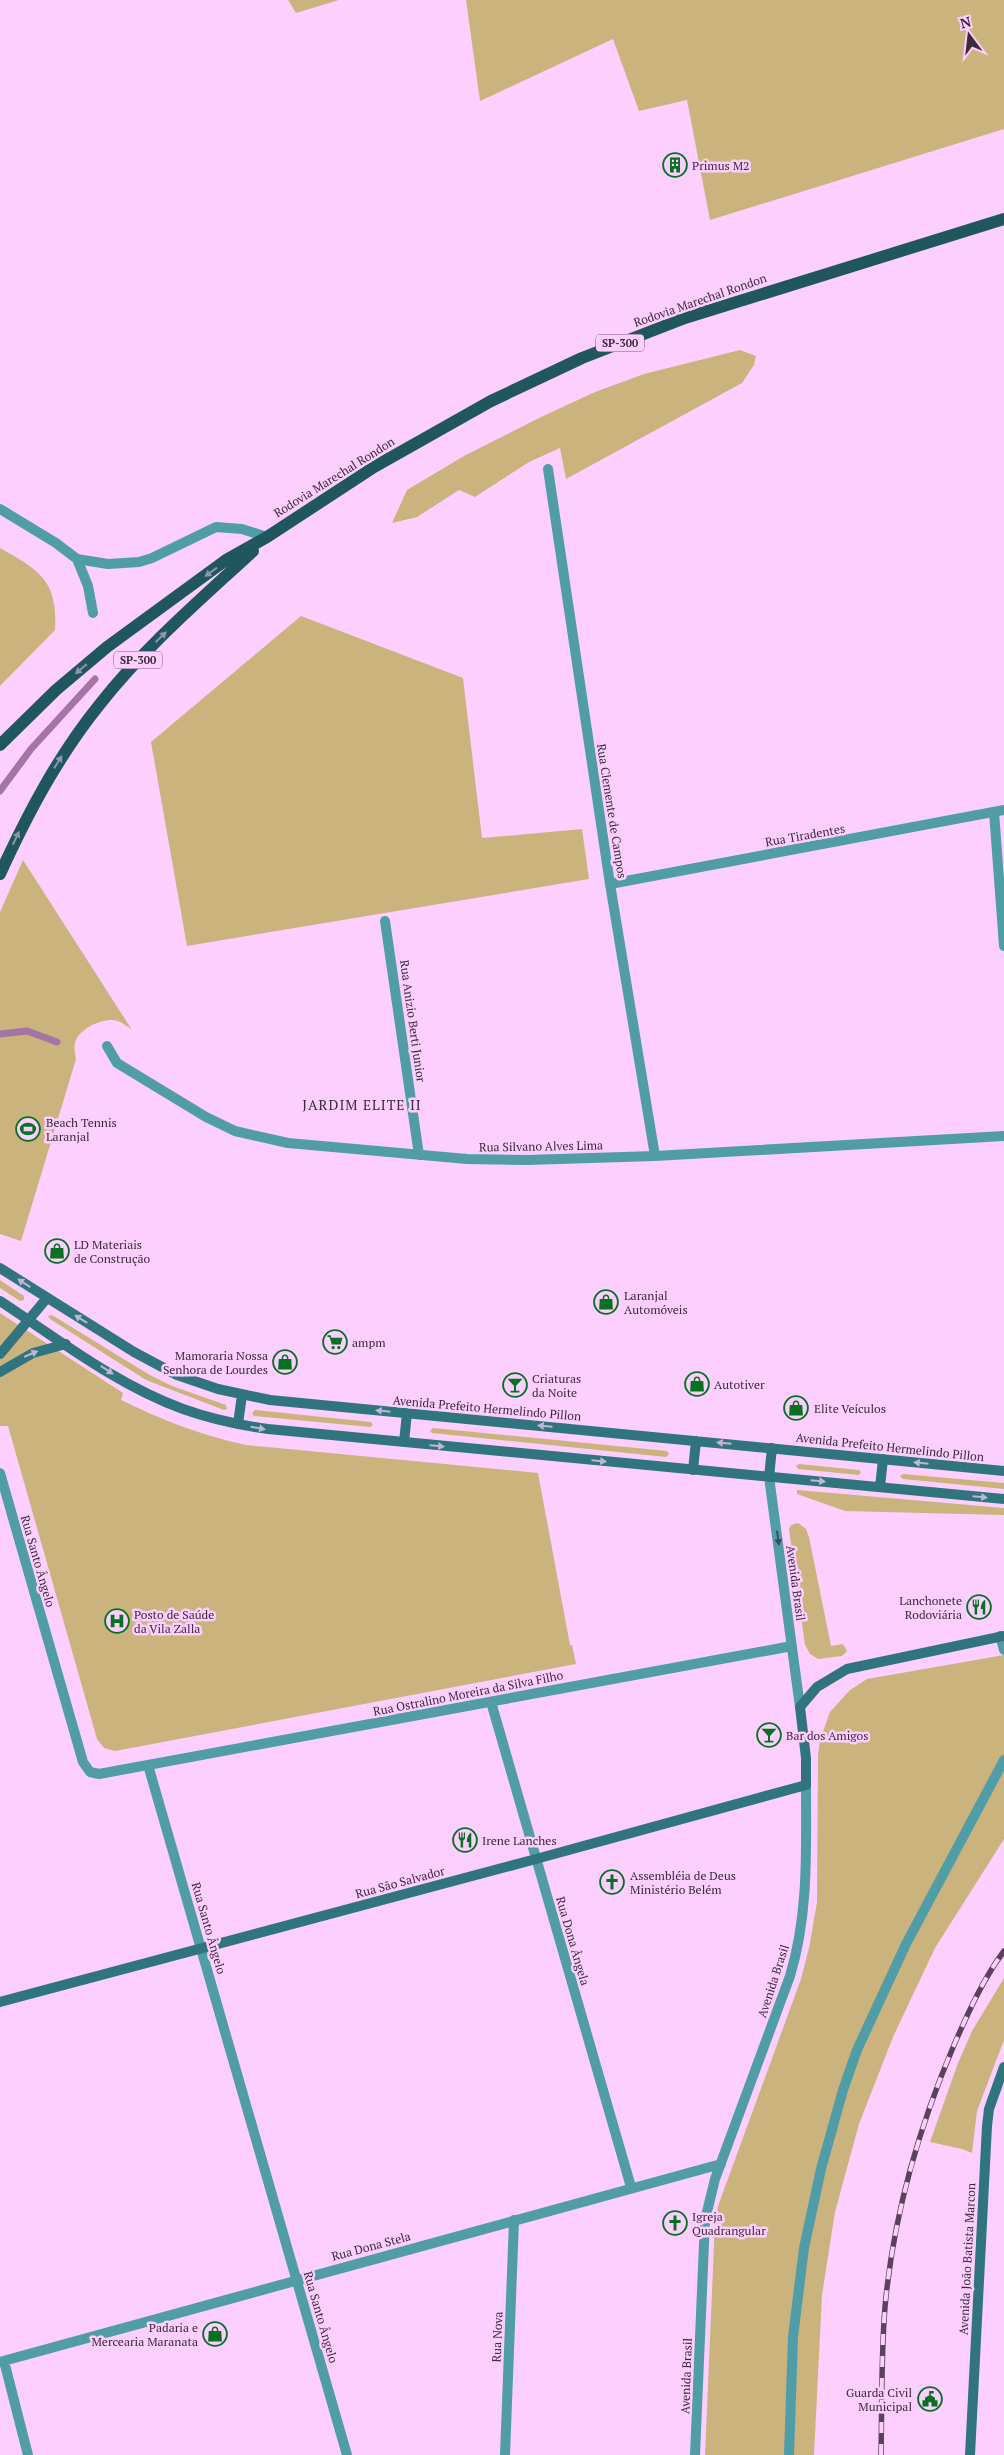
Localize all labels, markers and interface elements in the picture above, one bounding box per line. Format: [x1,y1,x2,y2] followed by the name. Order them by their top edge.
[944,10,994,60] north arrow
[958,11,973,33] text: N
[662,152,688,178] building icon: Primus M2
[692,158,750,173] place label: Primus M2
[631,270,769,330] street label: Rodovia Marechal Rondon
[596,334,644,352] road number: SP-300
[271,434,397,520] street label: Rodovia Marechal Rondon
[205,566,218,577] one-way arrow
[155,631,167,643] one-way arrow
[114,652,162,668] road number: SP-300
[74,663,87,674] one-way arrow
[594,743,630,879] street label: Rua Clemente de Campos
[54,755,63,768] one-way arrow
[764,821,846,849] street label: Rua Tiradentes
[12,831,20,846] one-way arrow
[397,959,429,1083] street label: Rua Anizio Berti Junior
[302,1095,422,1114] district label: JARDIM ELITE II
[46,1115,117,1144] place label: Beach Tennis Laranjal
[15,1116,41,1142] sports icon: Beach Tennis Laranjal
[479,1137,603,1155] street label: Rua Silvano Alves Lima
[74,1237,151,1266] place label: LD Materiais de Construção
[44,1238,70,1264] shop icon: LD Materiais de Construção
[17,1278,30,1288] one-way arrow
[624,1288,688,1317] place label: Laranjal Automóveis
[593,1289,619,1315] shop icon: Laranjal Automóveis
[74,1315,88,1324] one-way arrow
[322,1329,348,1355] supermarket icon: ampm
[352,1335,386,1350] place label: ampm
[163,1348,268,1377] place label: Mamoraria Nossa Senhora de Lourdes
[272,1349,298,1375] shop icon: Mamoraria Nossa Senhora de Lourdes
[24,1350,39,1358] one-way arrow
[100,1366,114,1375] one-way arrow
[532,1371,581,1400] place label: Criaturas da Noite
[684,1371,710,1397] shop icon: Autotiver
[502,1372,528,1398] bar icon: Criaturas da Noite
[714,1377,765,1392] place label: Autotiver
[392,1392,582,1424] street label: Avenida Prefeito Hermelindo Pillon
[783,1395,809,1421] shop icon: Elite Veículos
[814,1401,886,1416] place label: Elite Veículos
[375,1407,391,1415] one-way arrow
[536,1422,552,1430] one-way arrow
[250,1424,266,1432] one-way arrow
[795,1430,985,1464] street label: Avenida Prefeito Hermelindo Pillon
[715,1439,731,1447] one-way arrow
[429,1442,445,1450] one-way arrow
[591,1457,607,1465] one-way arrow
[912,1459,928,1467] one-way arrow
[810,1477,826,1485] one-way arrow
[972,1493,988,1501] one-way arrow
[18,1513,58,1609] street label: Rua Santo Ângelo
[774,1530,782,1546] one-way arrow
[783,1544,809,1622] street label: Avenida Brasil
[899,1593,962,1622] place label: Lanchonete Rodoviária
[966,1594,992,1620] restaurant icon: Lanchonete Rodoviária
[134,1607,214,1636] place label: Posto de Saúde da Vila Zalla
[104,1608,130,1634] hospital icon: Posto de Saúde da Vila Zalla
[372,1667,565,1719] street label: Rua Ostralino Moreira da Silva Filho
[756,1722,782,1748] bar icon: Bar dos Amigos
[786,1728,868,1743] place label: Bar dos Amigos
[452,1827,478,1853] restaurant icon: Irene Lanches
[482,1833,557,1848] place label: Irene Lanches
[354,1863,447,1901] street label: Rua São Salvador
[630,1868,736,1897] place label: Assembléia de Deus Ministério Belém
[599,1869,625,1895] church icon: Assembléia de Deus Ministério Belém
[189,1880,229,1976] street label: Rua Santo Ângelo
[553,1895,593,1987] street label: Rua Dona Ângela
[754,1942,792,2020] street label: Avenida Brasil
[956,2183,978,2335] street label: Avenida João Batista Marcon
[692,2209,766,2238] place label: Igreja Quadrangular
[662,2210,688,2236] church icon: Igreja Quadrangular
[330,2228,412,2264] street label: Rua Dona Stela
[301,2269,341,2365] street label: Rua Santo Ângelo
[489,2311,505,2363] street label: Rua Nova
[91,2320,198,2349] place label: Padaria e Mercearia Maranata
[202,2321,228,2347] shop icon: Padaria e Mercearia Maranata
[677,2337,695,2414] street label: Avenida Brasil
[846,2385,912,2414] place label: Guarda Civil Municipal
[917,2386,943,2412] public building icon: Guarda Civil Municipal

